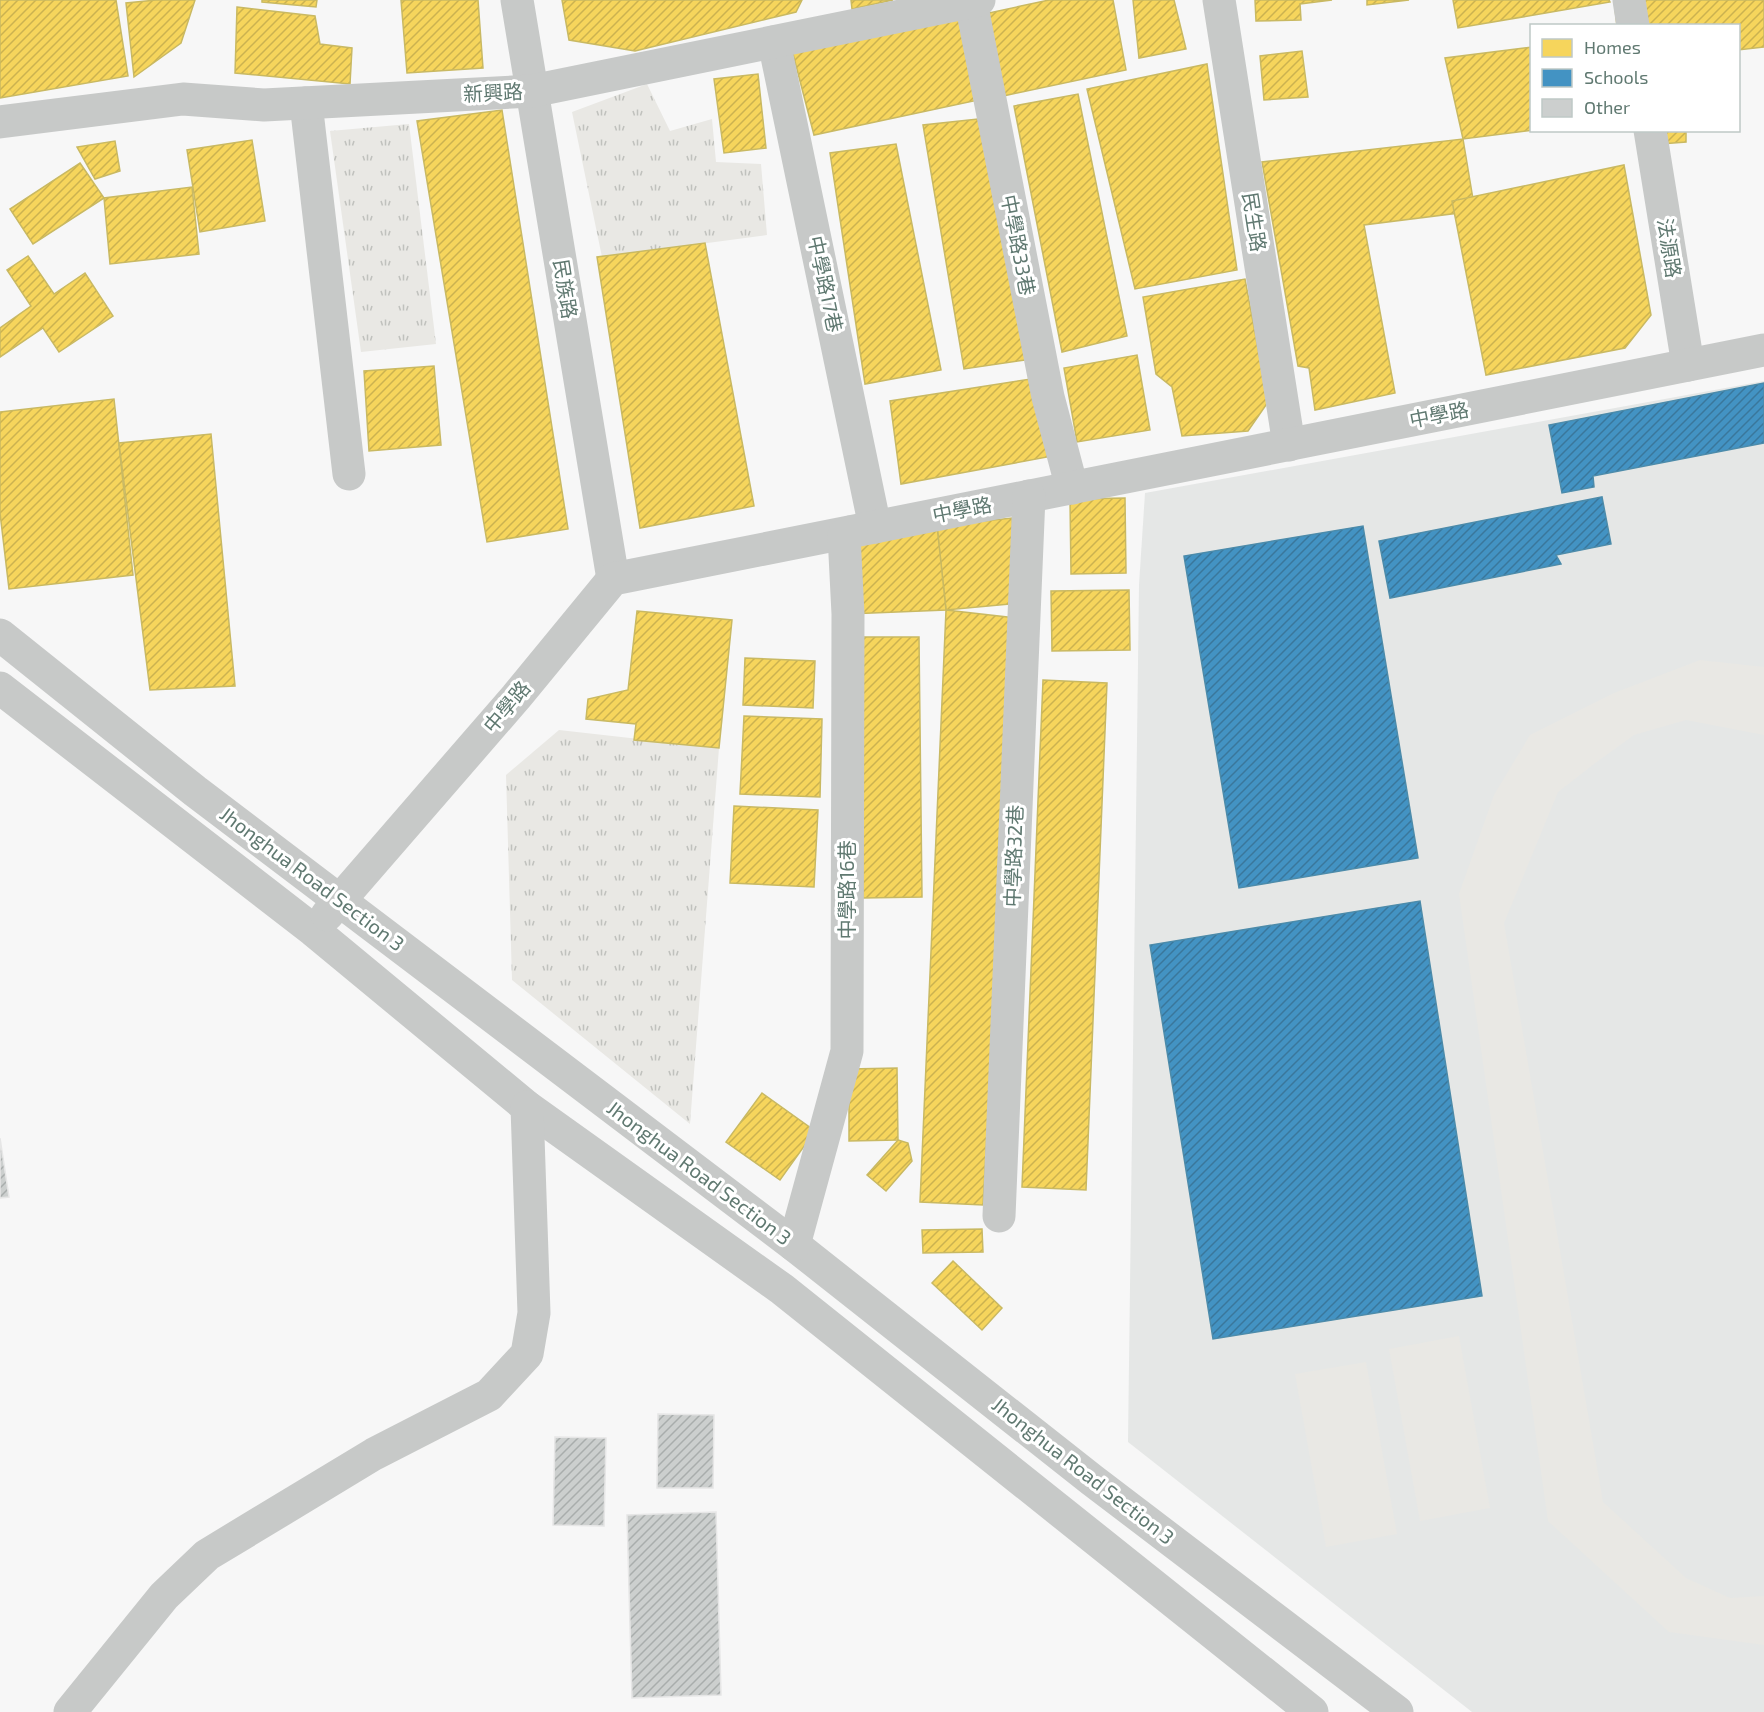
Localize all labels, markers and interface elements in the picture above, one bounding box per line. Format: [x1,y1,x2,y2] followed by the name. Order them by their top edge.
[1530,24,1740,132] legend
[1584,36,1641,58] text: Homes
[1584,66,1648,88] text: Schools
[462,78,524,106] street label: 新興路
[1584,96,1630,118] text: Other
[1238,190,1272,253] street label: 民生路
[997,192,1041,297] street label: 中學路33巷
[1653,216,1687,279] street label: 法源路
[804,233,848,334] street label: 中學路17巷
[549,257,583,320] street label: 民族路
[1407,397,1471,432] street label: 中學路
[930,492,994,527] street label: 中學路
[478,676,535,737] street label: 中學路
[216,801,409,955] street label: Jhonghua Road Section 3
[999,804,1027,908] street label: 中學路32巷
[834,840,858,940] street label: 中學路16巷
[603,1095,796,1249] street label: Jhonghua Road Section 3
[988,1392,1179,1549] street label: Jhonghua Road Section 3

